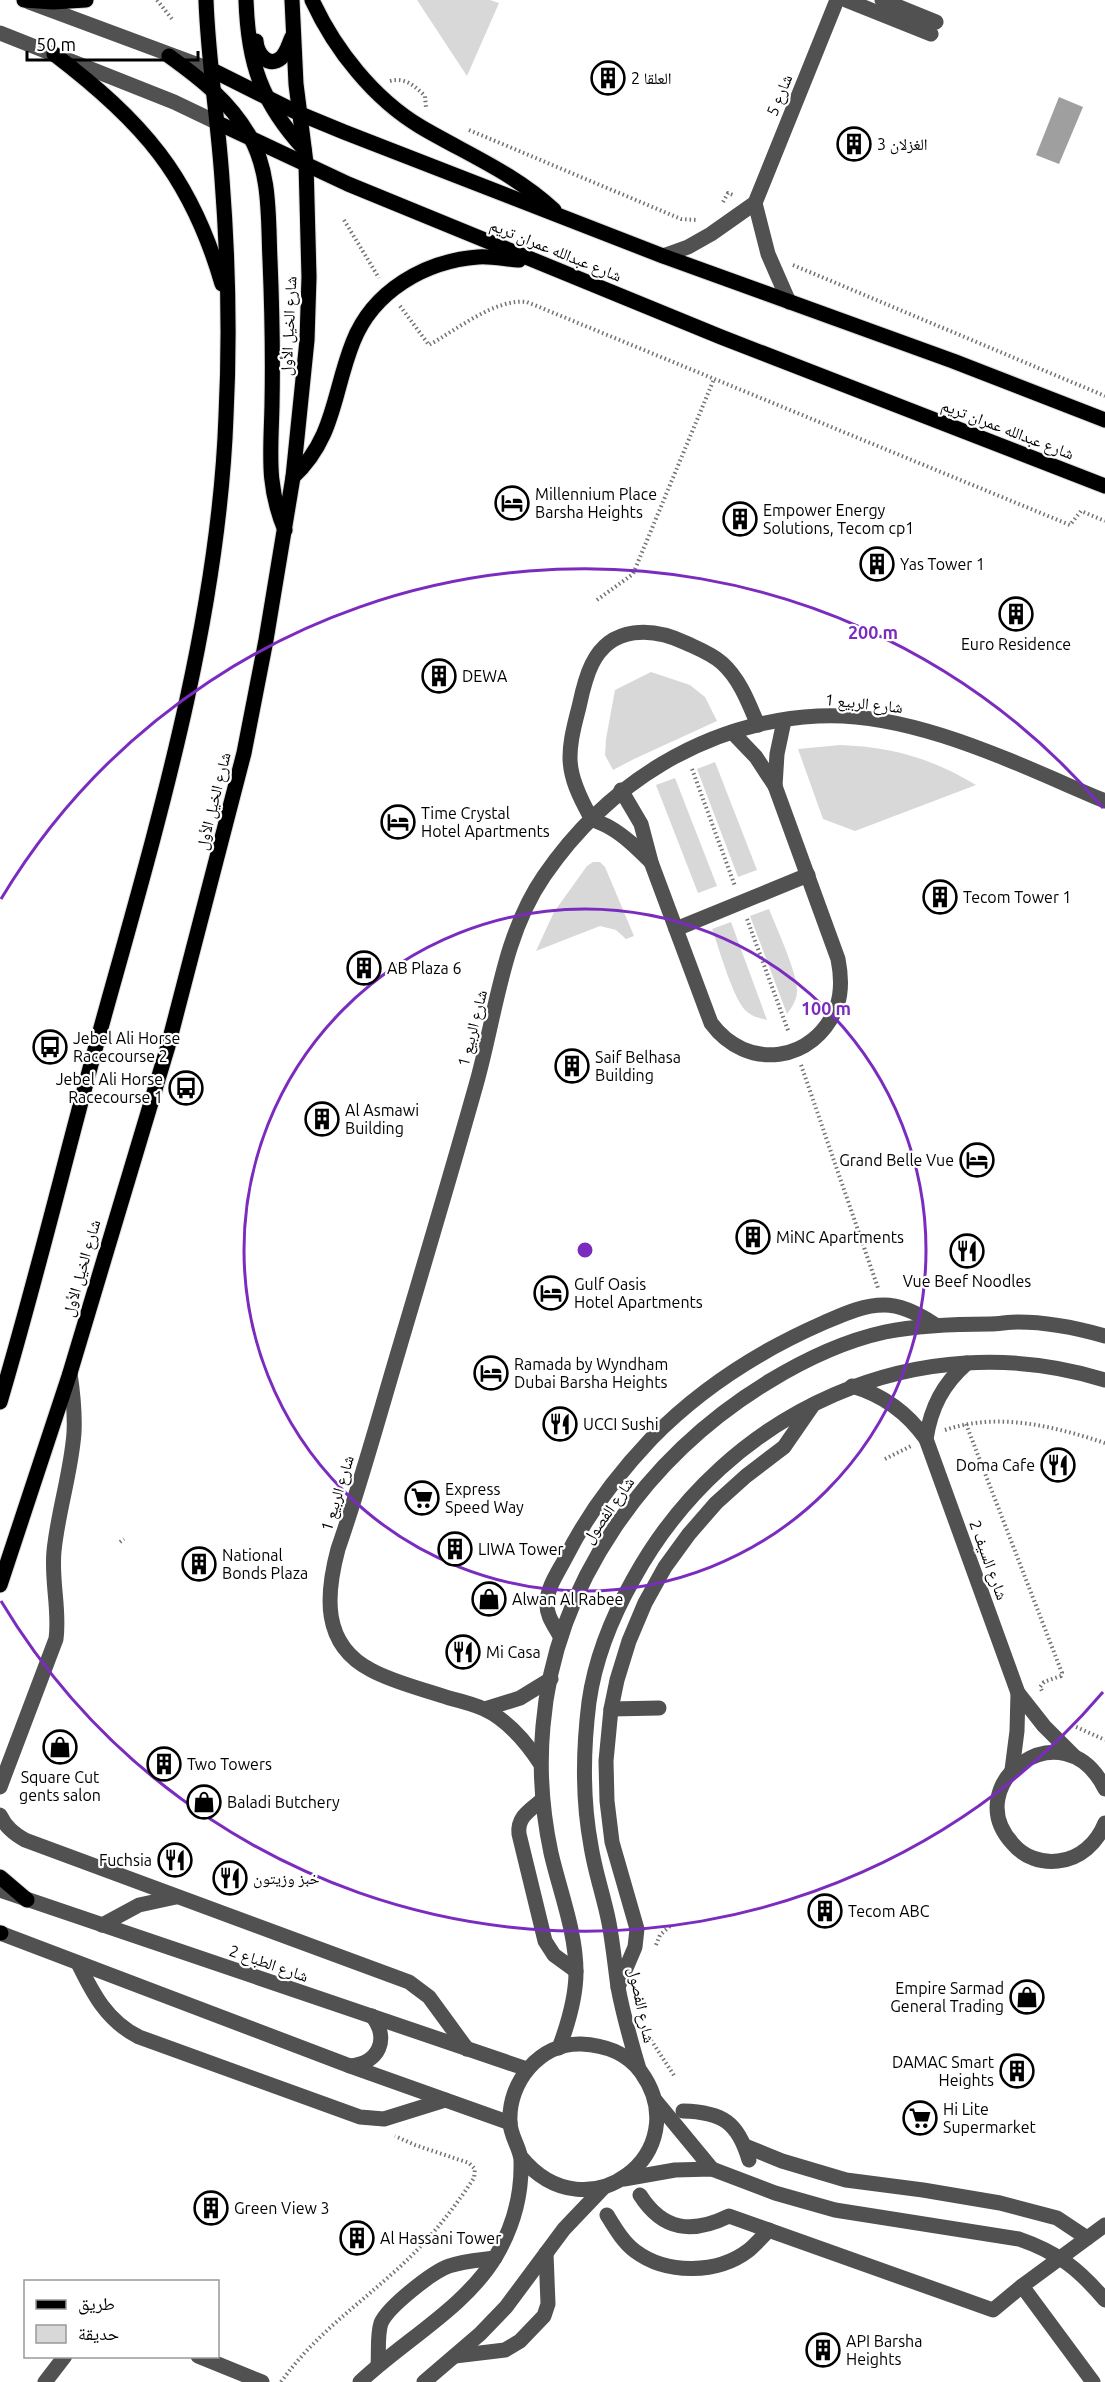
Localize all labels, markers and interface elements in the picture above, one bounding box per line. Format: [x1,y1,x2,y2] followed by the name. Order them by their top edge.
[27,24,198,62] scale bar
[36,34,76,54] text: 50 m
[590,60,626,96] building icon: العلقا 2
[631,69,672,87] place label: العلقا 2
[763,72,797,119] street label: شارع 5
[836,126,872,162] building icon: الغزلان 3
[877,135,928,155] place label: الغزلان 3
[487,215,624,286] street label: شارع عبدالله عمران تريم
[276,276,302,376] street label: شارع الخيل الأول
[939,395,1077,464] street label: شارع عبدالله عمران تريم
[494,485,530,521] hotel icon: Millennium Place Barsha Heights
[535,485,657,521] place label: Millennium Place Barsha Heights
[722,501,758,537] building icon: Empower Energy Solutions, Tecom cp1
[763,501,914,537] place label: Empower Energy Solutions, Tecom cp1
[859,546,895,582] building icon: Yas Tower 1
[900,555,985,573] place label: Yas Tower 1
[998,596,1034,632] building icon: Euro Residence
[848,622,898,642] text: 200 m
[961,635,1071,653] place label: Euro Residence
[421,658,457,694] building icon: DEWA
[462,667,508,685] place label: DEWA
[824,690,904,718] street label: شارع الربيع 1
[192,750,236,852] street label: شارع الخيل الأول
[380,804,416,840] hotel icon: Time Crystal Hotel Apartments
[421,804,550,840] place label: Time Crystal Hotel Apartments
[922,879,958,915] building icon: Tecom Tower 1
[963,888,1072,906] place label: Tecom Tower 1
[346,950,382,986] building icon: AB Plaza 6
[387,959,461,977] place label: AB Plaza 6
[454,988,492,1069] street label: شارع الربيع 1
[801,998,851,1018] text: 100 m
[32,1029,68,1065] bus stop icon: Jebel Ali Horse Racecourse 2
[73,1029,180,1065] place label: Jebel Ali Horse Racecourse 2
[554,1048,590,1084] building icon: Saif Belhasa Building
[595,1048,681,1084] place label: Saif Belhasa Building
[56,1070,163,1106] place label: Jebel Ali Horse Racecourse 1
[168,1070,204,1106] bus stop icon: Jebel Ali Horse Racecourse 1
[304,1101,340,1137] building icon: Al Asmawi Building
[345,1101,419,1137] place label: Al Asmawi Building
[959,1142,995,1178] hotel icon: Grand Belle Vue
[839,1151,954,1169] place label: Grand Belle Vue
[59,1217,105,1319] street label: شارع الخيل الأول
[735,1219,771,1255] building icon: MiNC Apartments
[776,1228,904,1246] place label: MiNC Apartments
[949,1233,985,1269] restaurant icon: Vue Beef Noodles
[575,1240,595,1260] centre of rings
[903,1272,1031,1290] place label: Vue Beef Noodles
[533,1275,569,1311] hotel icon: Gulf Oasis Hotel Apartments
[574,1275,703,1311] place label: Gulf Oasis Hotel Apartments
[473,1355,509,1391] hotel icon: Ramada by Wyndham Dubai Barsha Heights
[514,1355,668,1391] place label: Ramada by Wyndham Dubai Barsha Heights
[542,1406,578,1442] restaurant icon: UCCI Sushi
[583,1415,659,1433] place label: UCCI Sushi
[1040,1447,1076,1483] restaurant icon: Doma Cafe
[317,1453,359,1534] street label: شارع الربيع 1
[956,1456,1035,1474] place label: Doma Cafe
[579,1473,639,1548] street label: شارع الفصول
[404,1480,440,1516] supermarket icon: Express Speed Way
[445,1480,524,1516] place label: Express Speed Way
[964,1518,1012,1603] street label: شارع السيف 2
[437,1531,473,1567] building icon: LIWA Tower
[478,1540,564,1558] place label: LIWA Tower
[181,1546,217,1582] building icon: National Bonds Plaza
[222,1546,308,1582] place label: National Bonds Plaza
[471,1581,507,1617] shop icon: Alwan Al Rabee
[512,1590,623,1608] place label: Alwan Al Rabee
[445,1634,481,1670] restaurant icon: Mi Casa
[486,1643,541,1661] place label: Mi Casa
[42,1729,78,1765] shop icon: Square Cut gents salon
[146,1746,182,1782] building icon: Two Towers
[187,1755,272,1773] place label: Two Towers
[19,1768,101,1804] place label: Square Cut gents salon
[186,1784,222,1820] shop icon: Baladi Butchery
[227,1793,340,1811] place label: Baladi Butchery
[157,1842,193,1878] restaurant icon: Fuchsia
[99,1851,152,1869] place label: Fuchsia
[212,1860,248,1896] restaurant icon: خبز وزيتون
[253,1869,320,1889] place label: خبز وزيتون
[807,1893,843,1929] building icon: Tecom ABC
[848,1902,930,1920] place label: Tecom ABC
[226,1941,311,1987] street label: شارع الطباع 2
[623,1966,659,2045] street label: شارع الفصول
[890,1979,1004,2015] place label: Empire Sarmad General Trading
[1009,1979,1045,2015] shop icon: Empire Sarmad General Trading
[892,2053,995,2089] place label: DAMAC Smart Heights
[999,2053,1035,2089] building icon: DAMAC Smart Heights
[902,2100,938,2136] supermarket icon: Hi Lite Supermarket
[943,2100,1037,2136] place label: Hi Lite Supermarket
[193,2190,229,2226] building icon: Green View 3
[234,2199,330,2217] place label: Green View 3
[339,2220,375,2256] building icon: Al Hassani Tower
[380,2229,501,2247] place label: Al Hassani Tower
[24,2280,219,2358] legend
[78,2293,115,2315] text: طريق
[78,2323,119,2344] text: حديقة
[805,2332,841,2368] building icon: API Barsha Heights
[846,2332,922,2368] place label: API Barsha Heights

